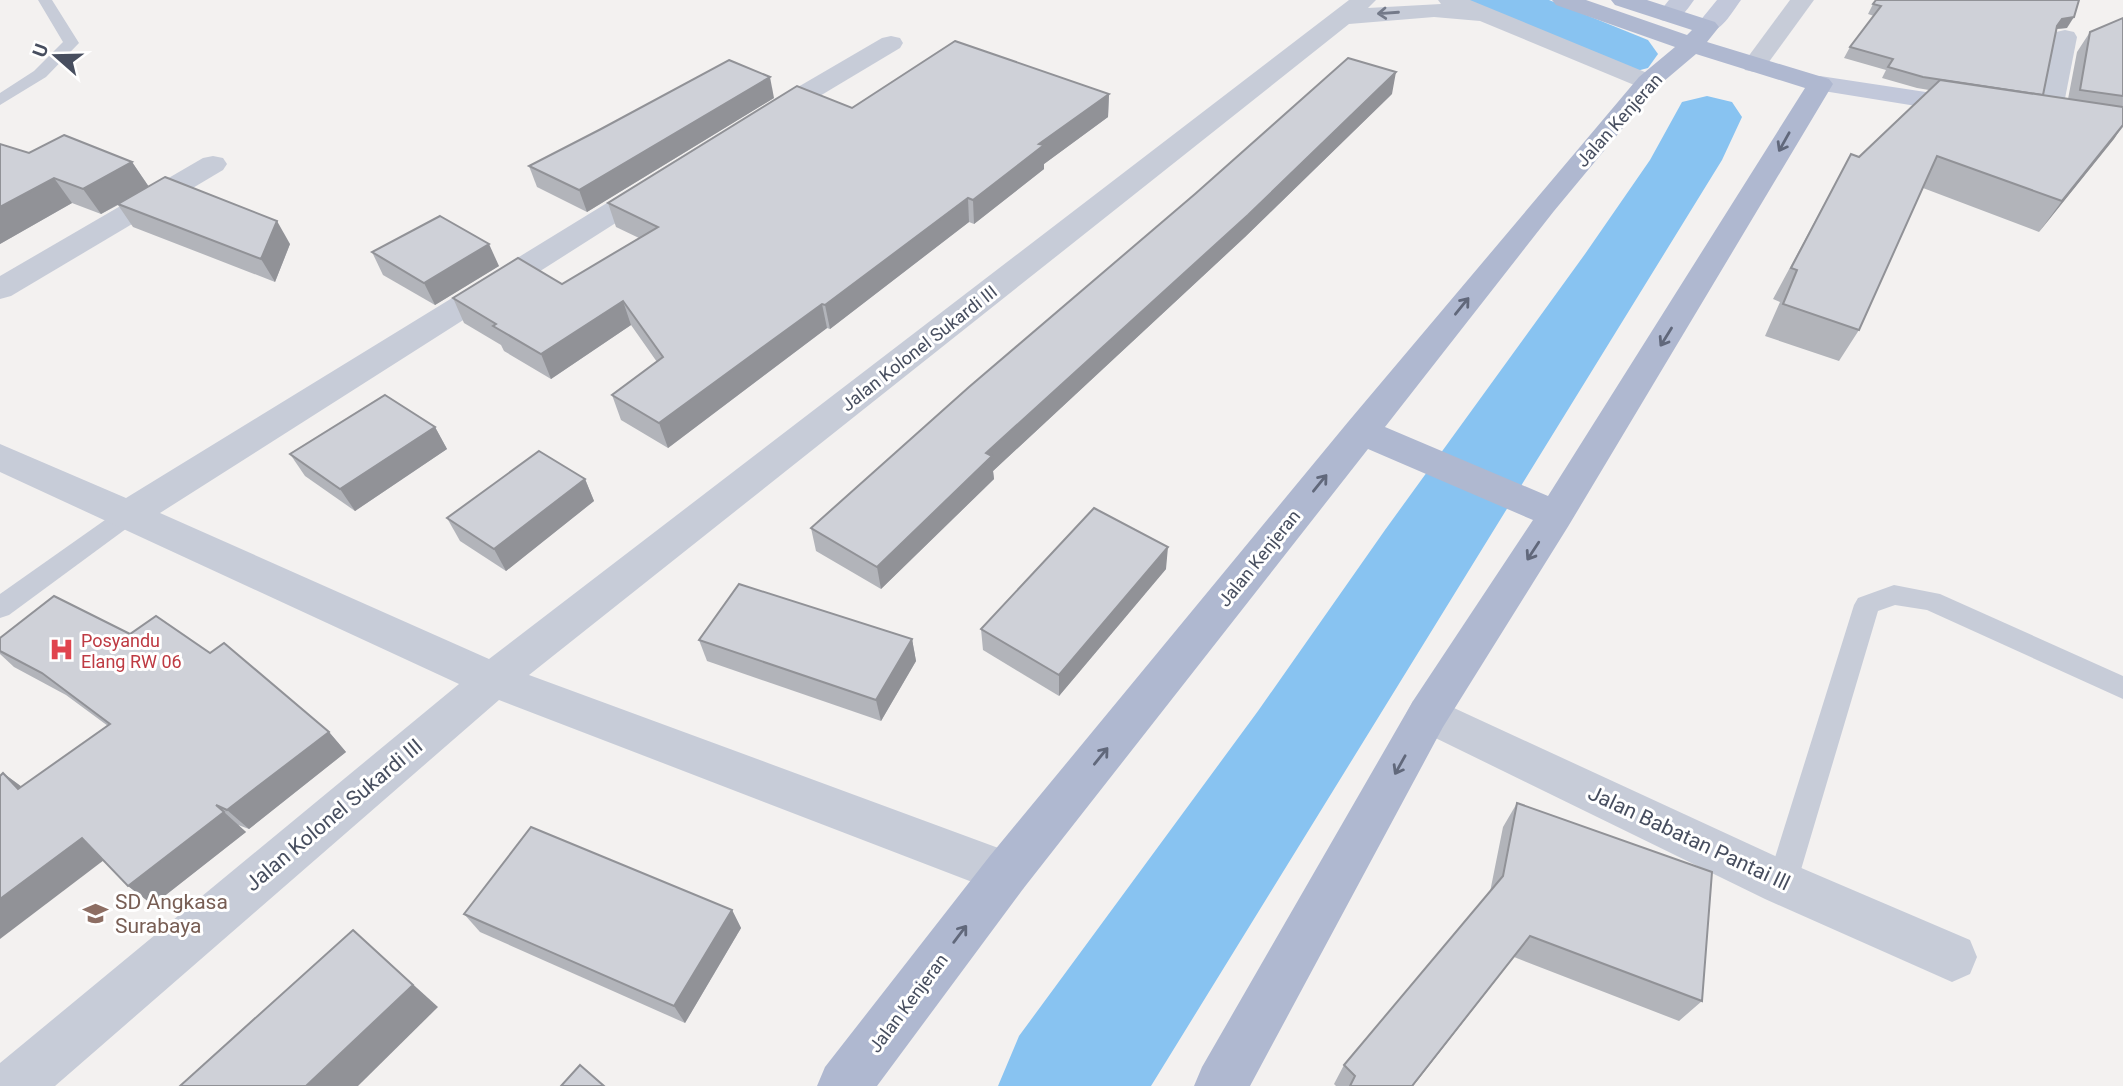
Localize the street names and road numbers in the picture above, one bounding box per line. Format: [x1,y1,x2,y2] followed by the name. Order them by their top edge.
[1572,69,1666,171] street label: Jalan Kenjeran
[837,281,1001,415] street label: Jalan Kolonel Sukardi III
[1214,505,1304,611] street label: Jalan Kenjeran
[241,734,427,896] street label: Jalan Kolonel Sukardi III
[1584,781,1794,895] street label: Jalan Babatan Pantai Ill
[864,949,952,1057] street label: Jalan Kenjeran

